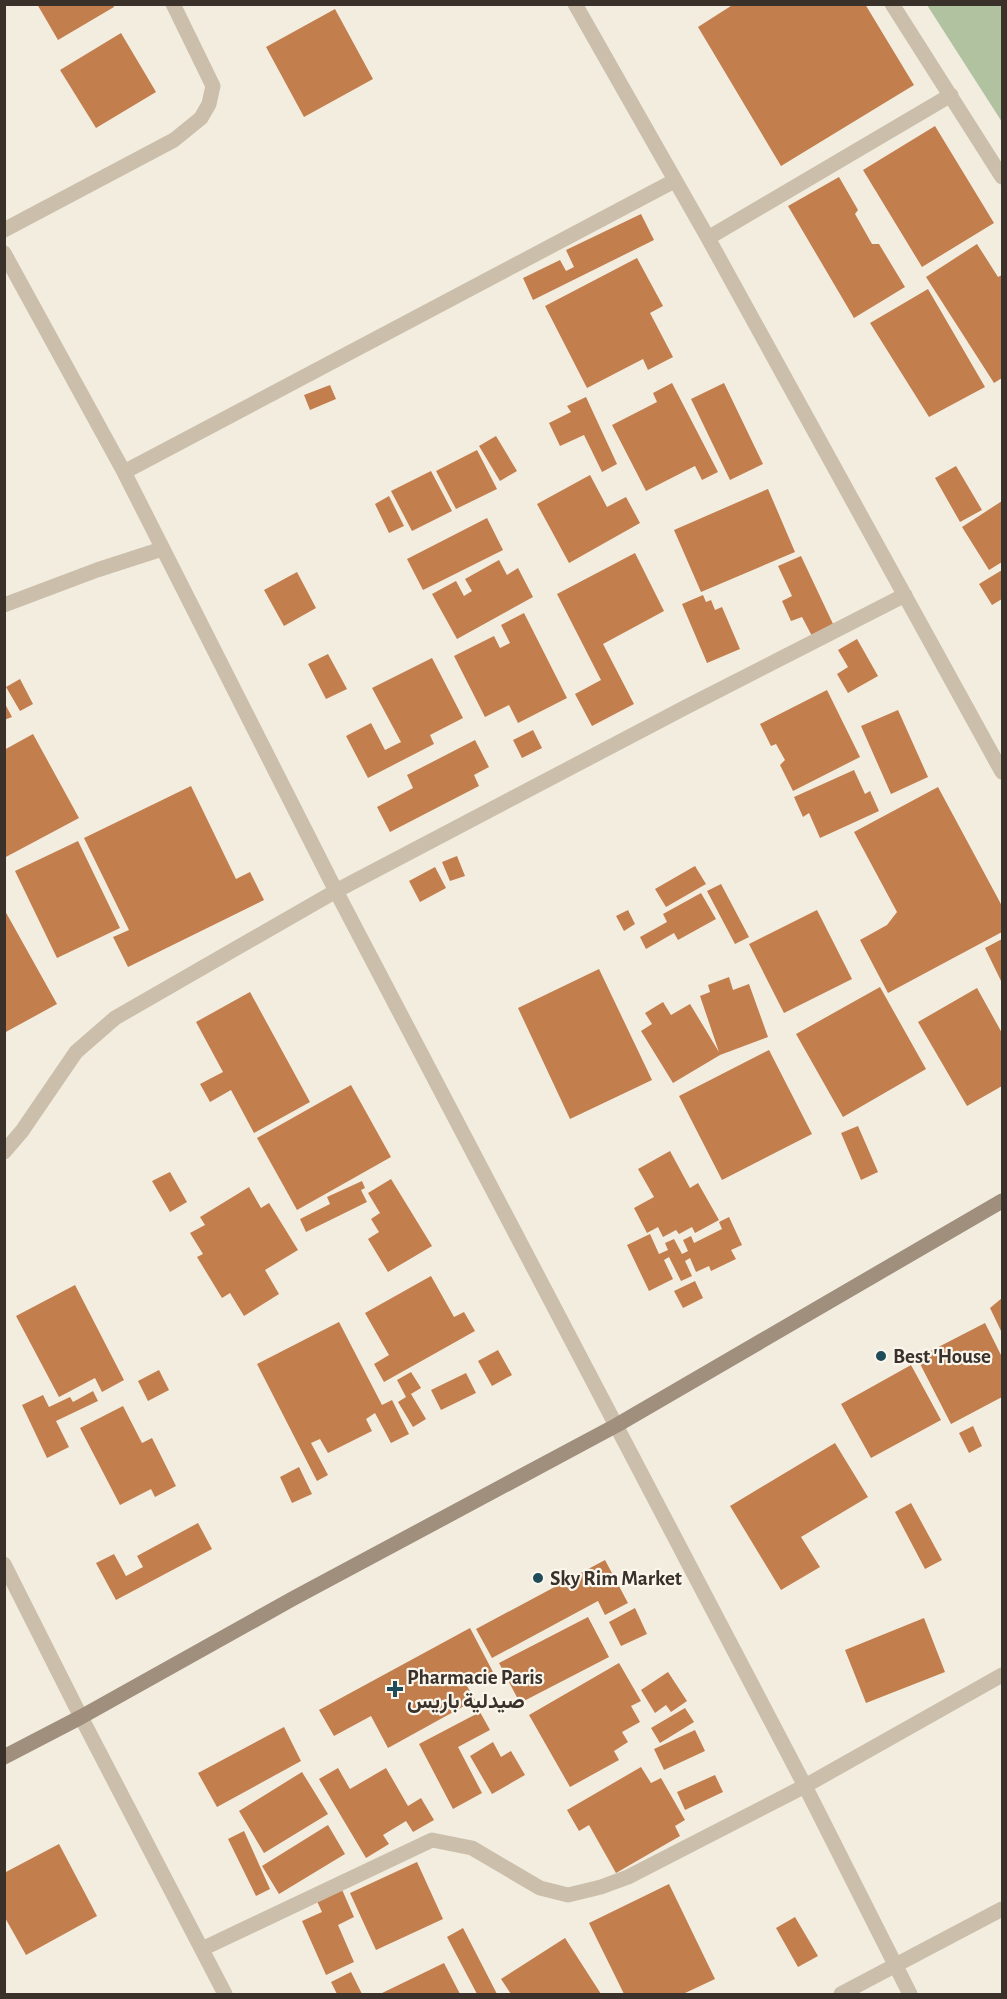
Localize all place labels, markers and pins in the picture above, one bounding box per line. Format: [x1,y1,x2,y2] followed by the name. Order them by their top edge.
[893,1346,991,1367] place label: Best 'House
[874,1349,888,1363] marker: Best 'House
[550,1568,682,1589] place label: Sky Rim Market
[531,1571,545,1585] marker: Sky Rim Market
[407,1667,543,1714] place label: Pharmacie Paris صيدلية باريس
[388,1682,402,1696] marker: Pharmacie Paris صيدلية باريس

